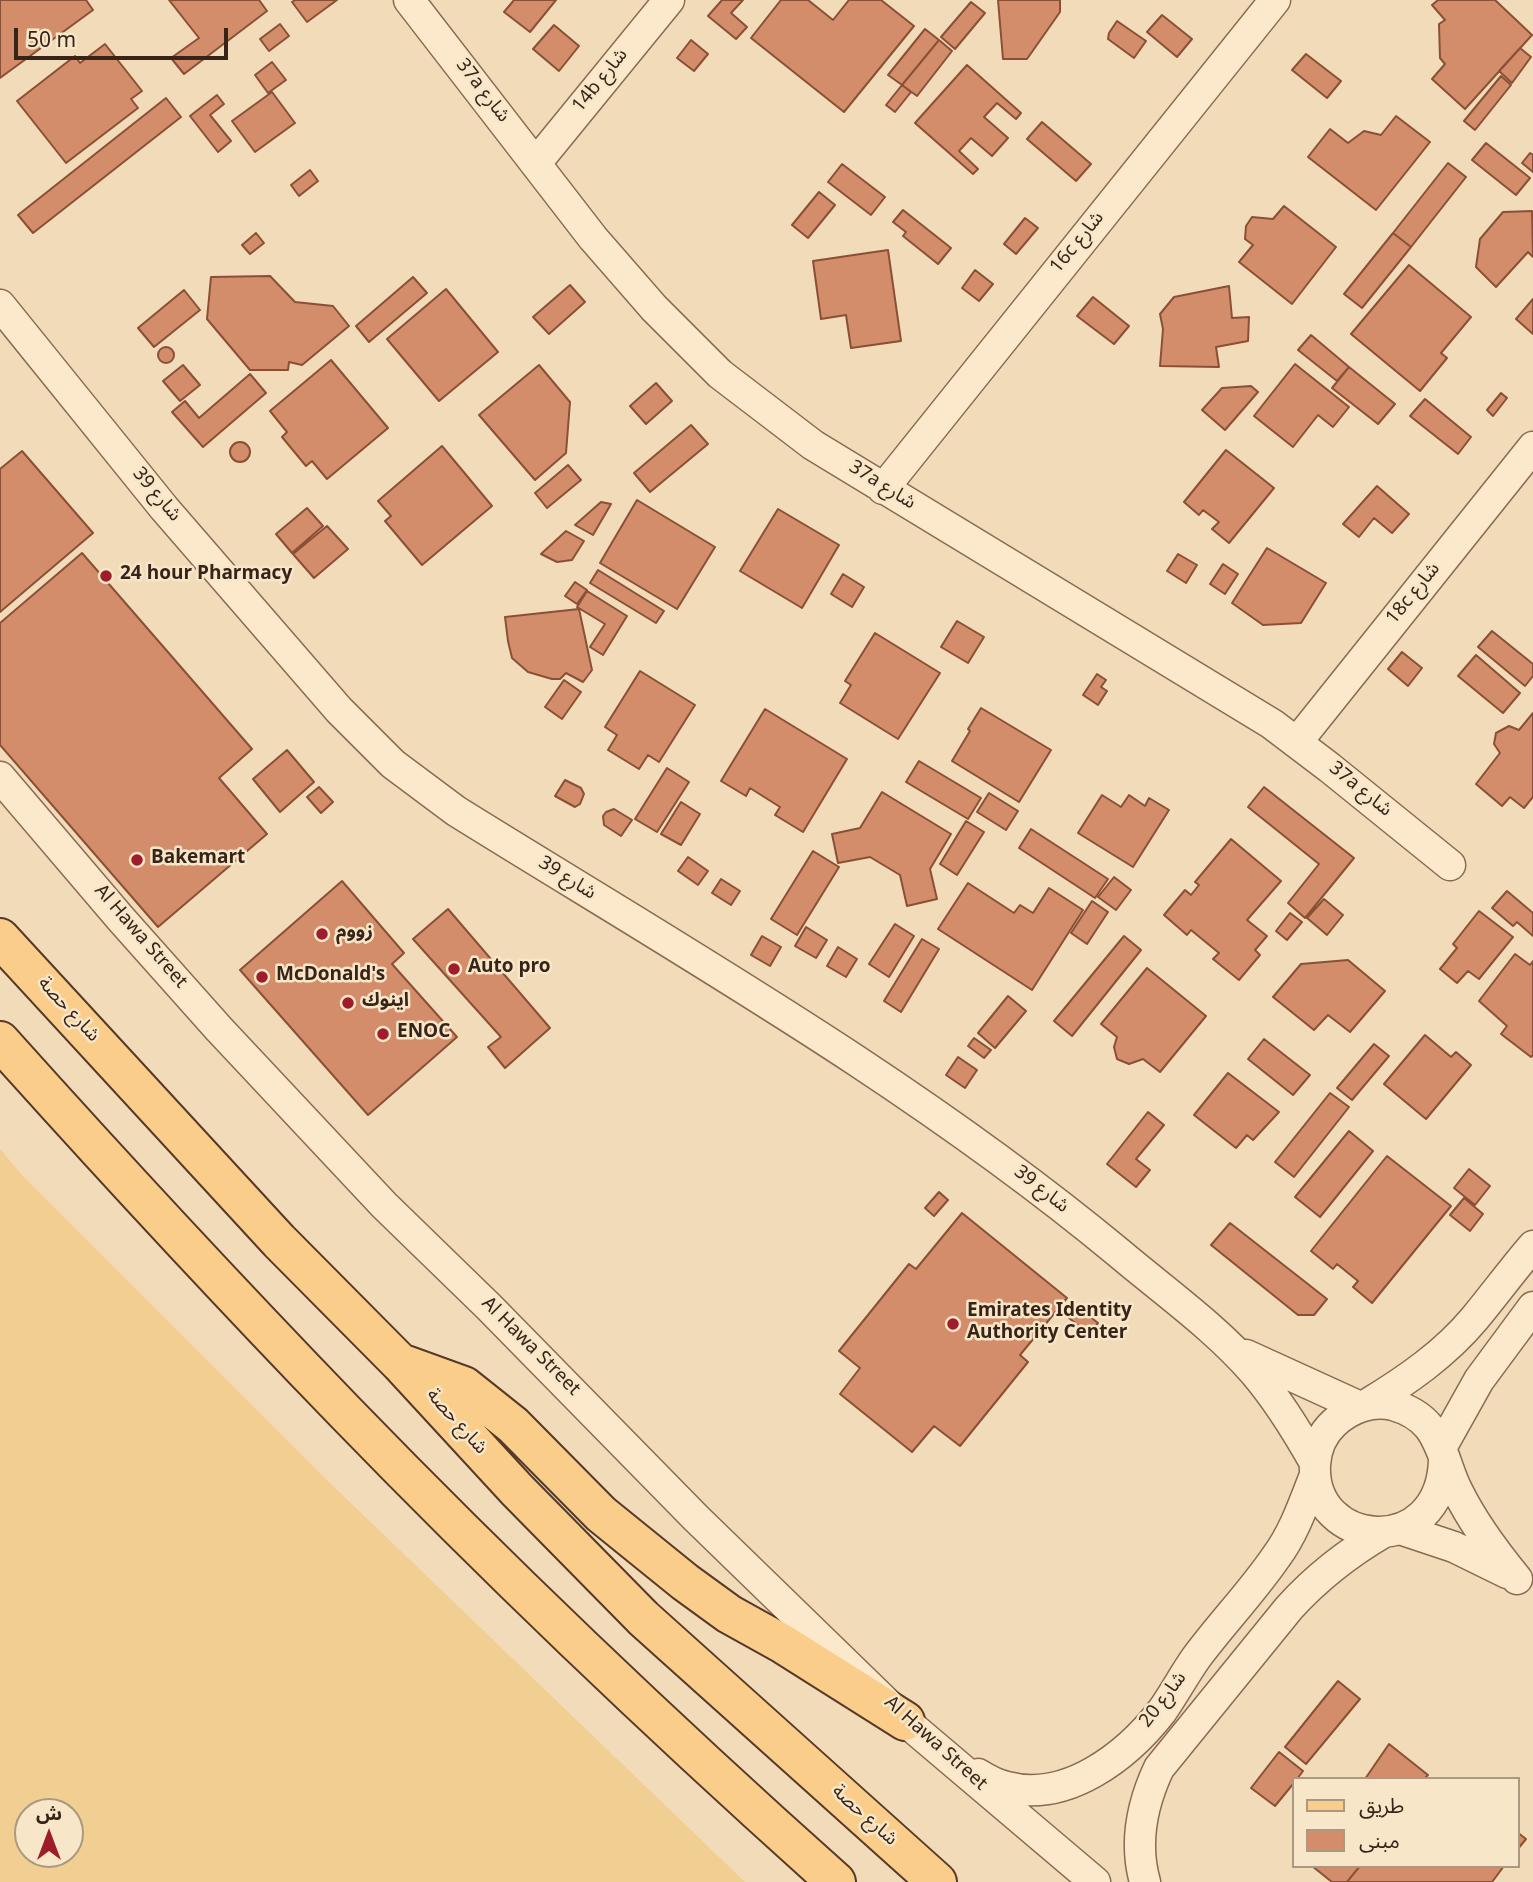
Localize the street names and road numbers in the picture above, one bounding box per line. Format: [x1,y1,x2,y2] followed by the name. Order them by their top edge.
[569,46,635,118] street label: 14b شارع
[449,56,513,128] street label: 37a شارع
[1047,209,1111,279] street label: 16c شارع
[843,458,919,516] street label: 37a شارع
[126,464,184,528] street label: شارع 39
[1383,560,1447,630] street label: 18c شارع
[1323,759,1395,823] street label: 37a شارع
[533,853,599,907] street label: شارع 39
[88,881,190,995] street label: Al Hawa Street
[31,974,103,1048] street label: شارع حصة
[1008,1162,1072,1220] street label: شارع 39
[475,1294,583,1402] street label: Al Hawa Street
[420,1385,490,1461] street label: شارع حصة
[1137,1669,1193,1733] street label: شارع 20
[878,1693,990,1797] street label: Al Hawa Street
[825,1782,901,1852] street label: شارع حصة

